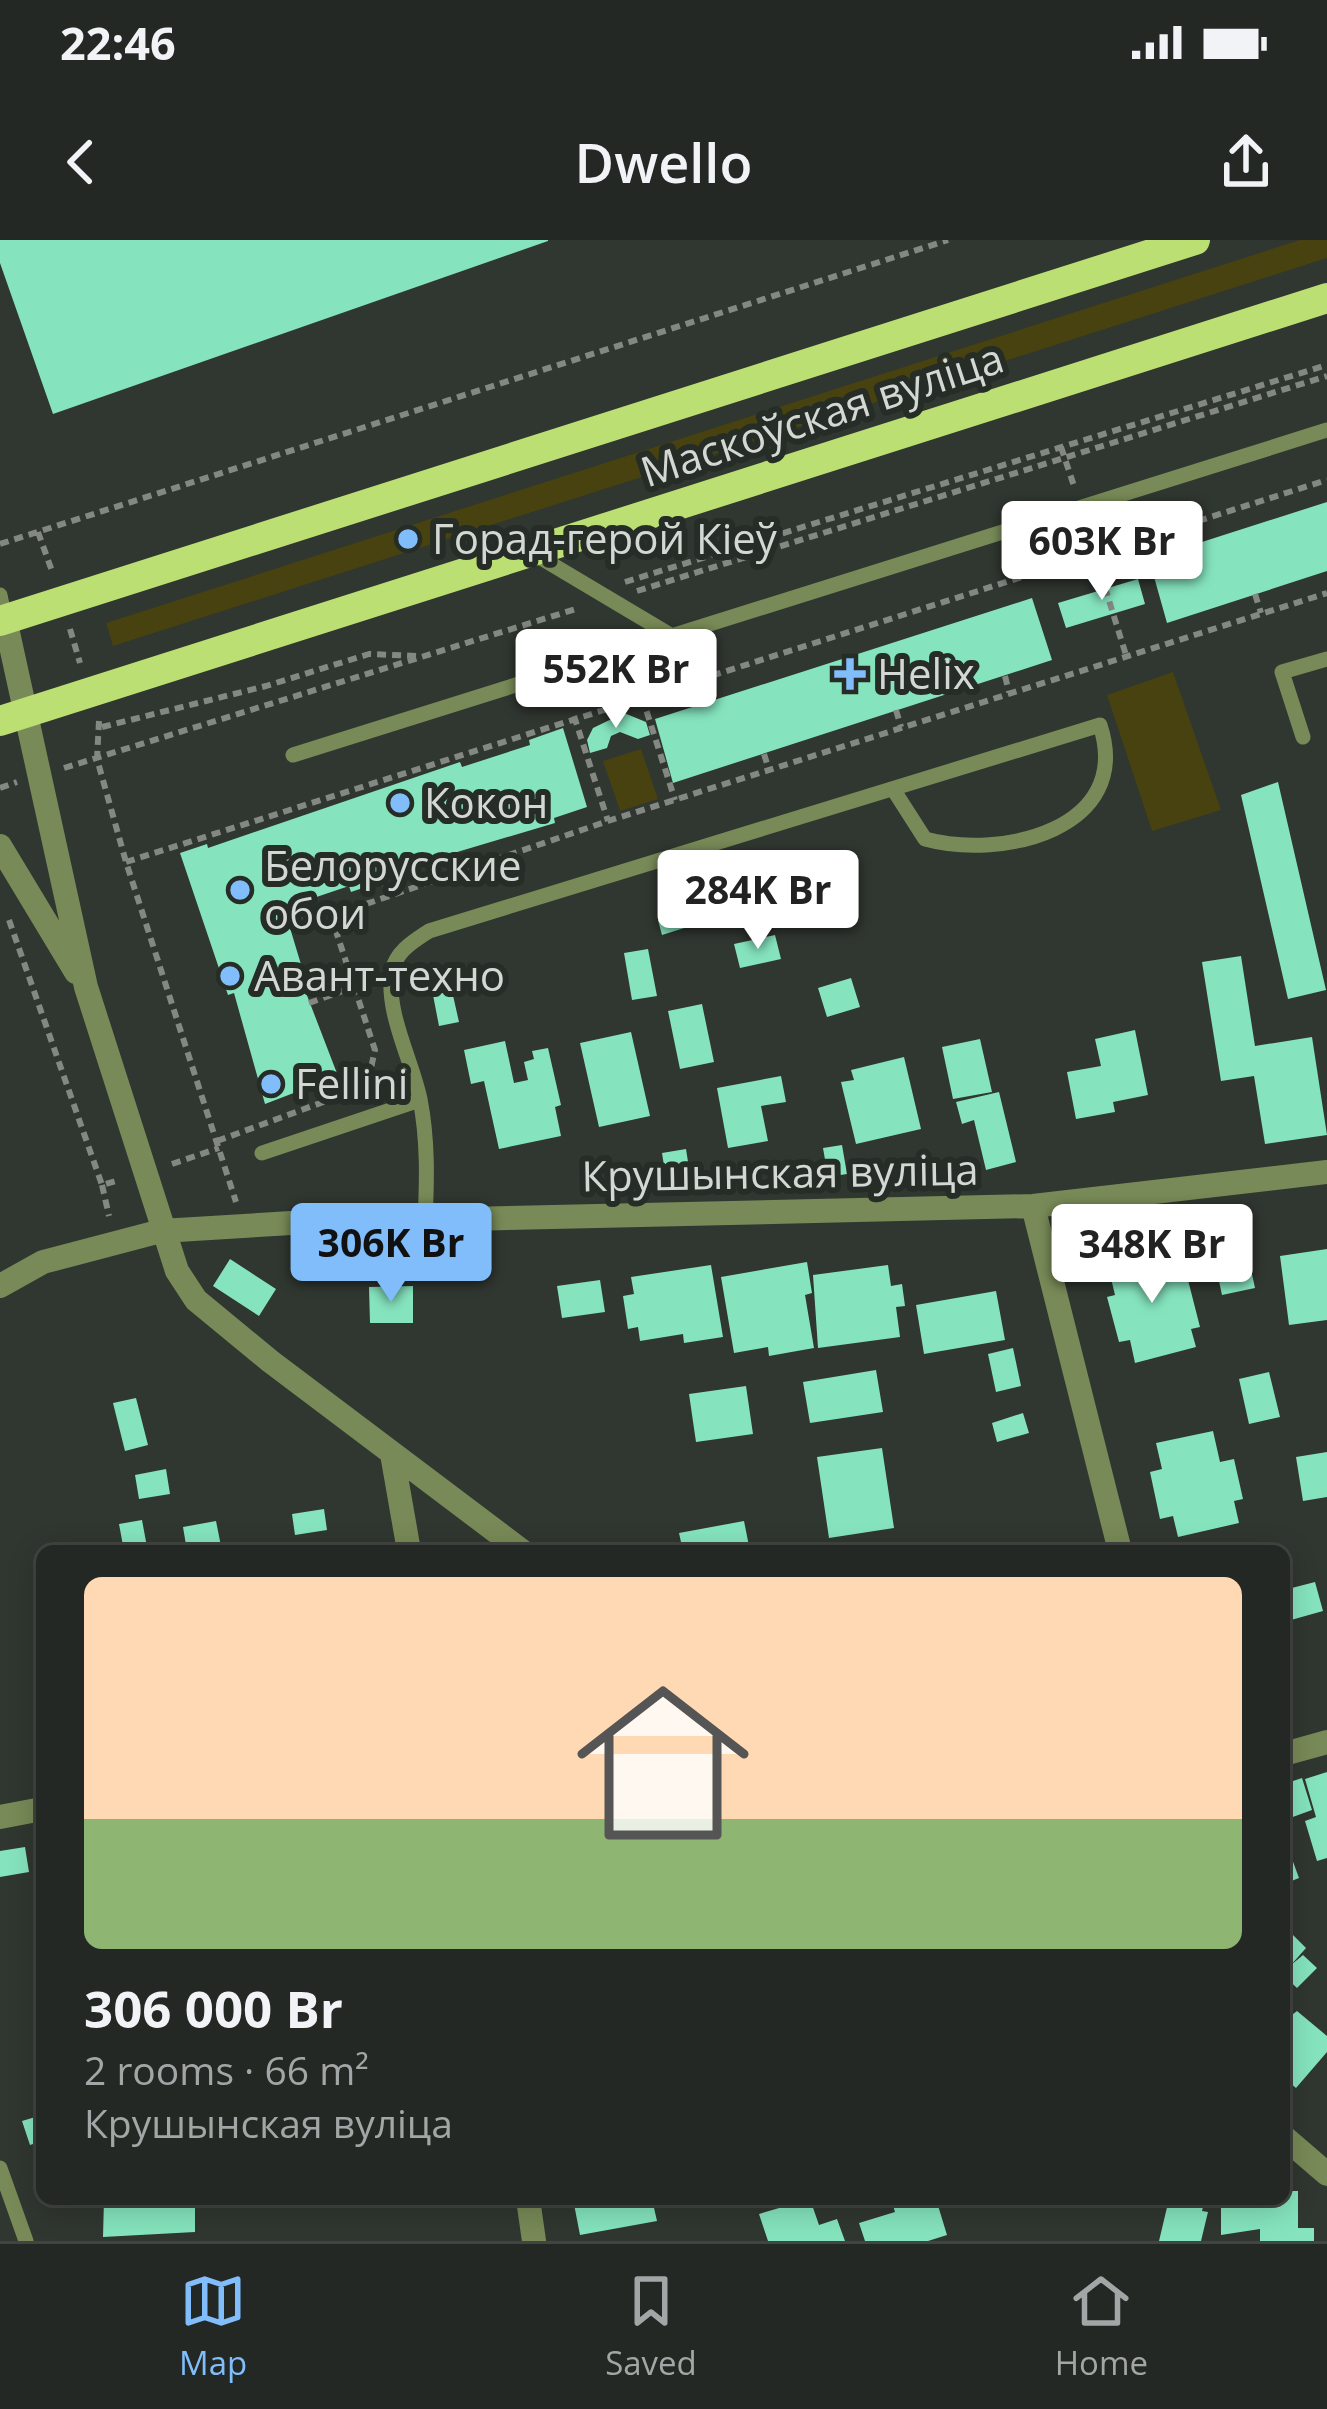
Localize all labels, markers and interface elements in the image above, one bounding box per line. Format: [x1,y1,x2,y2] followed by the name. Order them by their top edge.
[60,12,176,73] text: 22:46
[575,125,752,199] text: Dwello
[48,129,114,195] icon: back
[1213,129,1279,195] icon: share
[633,328,1010,499] street label: Маскоўская вуліца
[991,501,1213,603] pin: 603K Br
[432,509,778,566] place label: Горад-герой Кіеў
[1029,513,1175,566] text: 603K Br
[395,526,421,552] marker: Горад-герой Кіеў
[505,629,727,731] pin: 552K Br
[543,641,689,694] text: 552K Br
[877,644,975,701] place label: Helix
[834,658,866,690] marker: Helix
[424,773,548,830] place label: Кокон
[387,790,413,816] marker: Кокон
[264,836,522,941] place label: Белорусские обои
[647,850,869,952] pin: 284K Br
[685,862,831,915] text: 284K Br
[227,877,253,903] marker: Белорусские обои
[254,946,505,1003] place label: Авант-техно
[217,963,243,989] marker: Авант-техно
[295,1054,408,1111] place label: Fellini
[258,1071,284,1097] marker: Fellini
[581,1140,979,1203] street label: Крушынская вуліца
[280,1203,502,1305] pin: 306K Br
[1041,1204,1263,1306] pin: 348K Br
[318,1215,464,1268] text: 306K Br
[1079,1216,1225,1269] text: 348K Br
[555,1655,771,1871] icon: home
[84,1973,343,2043] text: 306 000 Br
[84,2043,369,2096] text: 2 rooms · 66 m²
[84,2096,453,2149] text: Крушынская вуліца
[179,2268,247,2385] tab: Map
[605,2268,697,2385] tab: Saved
[1055,2268,1148,2385] tab: Home

